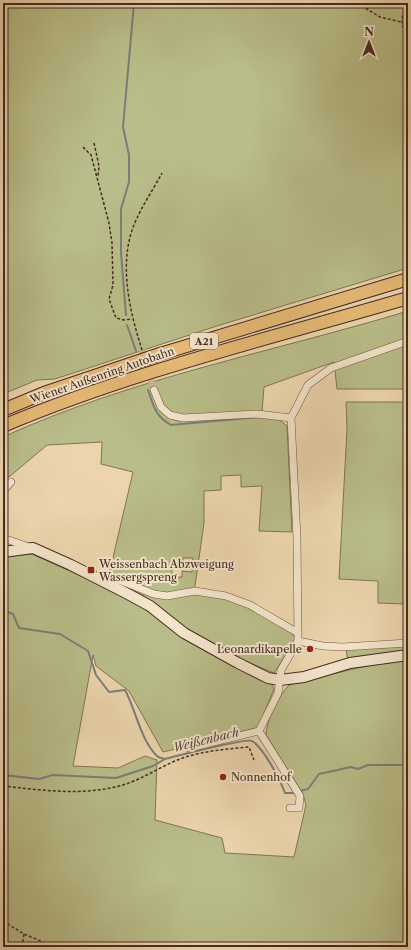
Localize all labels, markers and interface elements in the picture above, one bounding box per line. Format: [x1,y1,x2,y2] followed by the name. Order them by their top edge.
[349,22,389,62] north arrow
[364,25,374,39] text: N
[190,333,218,349] road number: A21
[27,344,176,407] street label: Wiener Außenring Autobahn
[98,557,234,584] place label: Weissenbach Abzweigung Wassergspreng
[86,565,96,575] marker: Weissenbach Abzweigung Wassergspreng
[217,642,302,656] place label: Leonardikapelle
[305,644,315,654] marker: Leonardikapelle
[171,724,240,755] water label: Weißenbach
[231,770,293,784] place label: Nonnenhof
[218,772,228,782] marker: Nonnenhof

